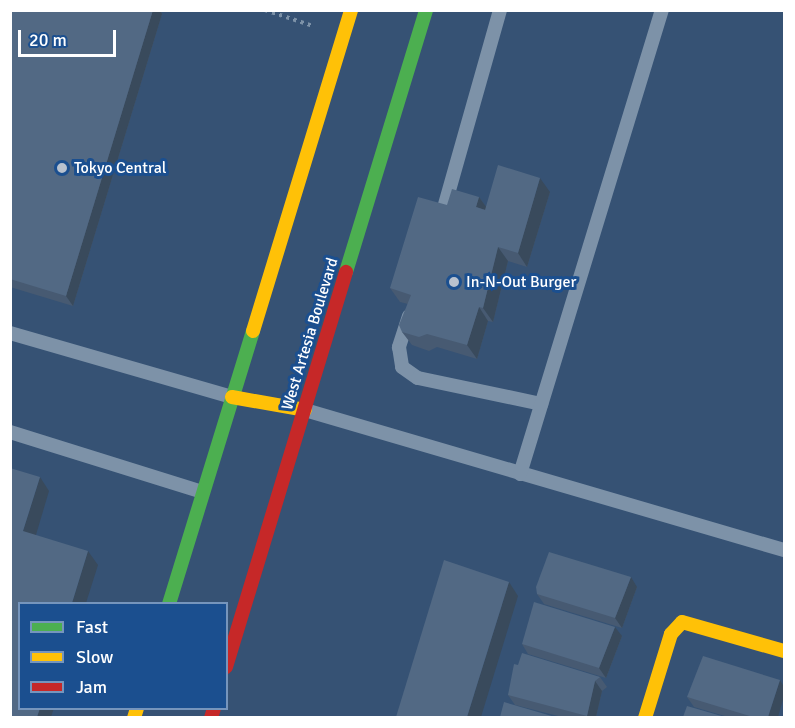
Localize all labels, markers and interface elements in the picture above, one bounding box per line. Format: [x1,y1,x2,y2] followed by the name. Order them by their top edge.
[21,18,118,56] scale bar
[29,29,67,51] text: 20 m
[74,158,166,178] place label: Tokyo Central
[55,161,69,175] marker: Tokyo Central
[278,256,342,412] street label: West Artesia Boulevard
[466,272,576,292] place label: In-N-Out Burger
[447,275,461,289] marker: In-N-Out Burger
[18,602,228,710] legend
[76,616,108,638] text: Fast
[76,646,113,668] text: Slow
[76,676,107,698] text: Jam

